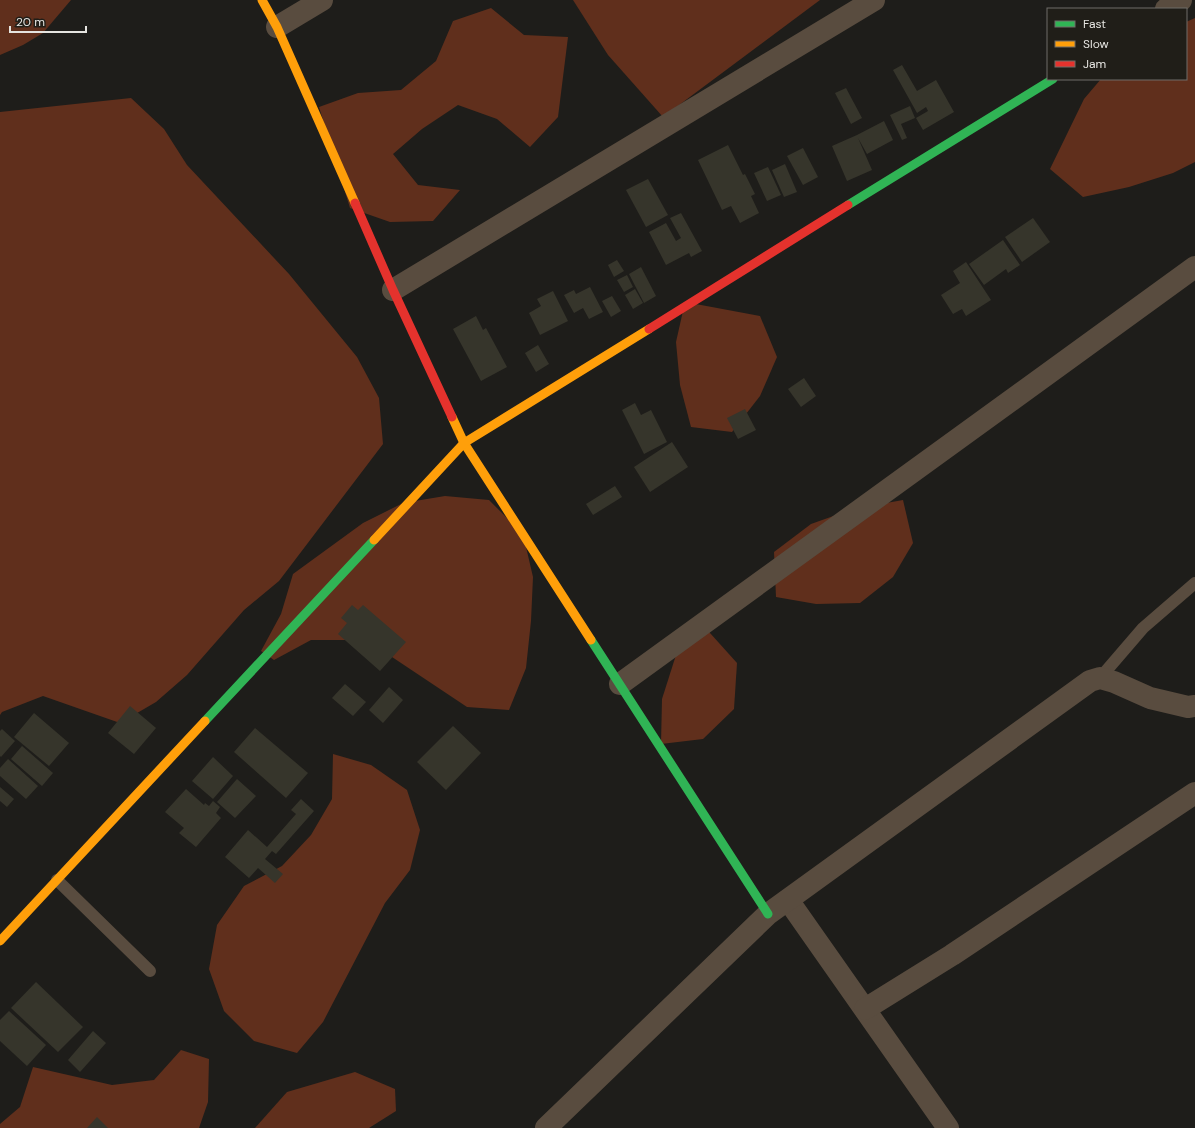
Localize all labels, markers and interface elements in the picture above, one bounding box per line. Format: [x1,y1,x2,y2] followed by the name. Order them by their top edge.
[10,8,86,34] scale bar
[1047,8,1187,80] legend
[16,14,45,30] text: 20 m
[1083,16,1106,32] text: Fast
[1083,36,1109,52] text: Slow
[1083,56,1106,72] text: Jam

